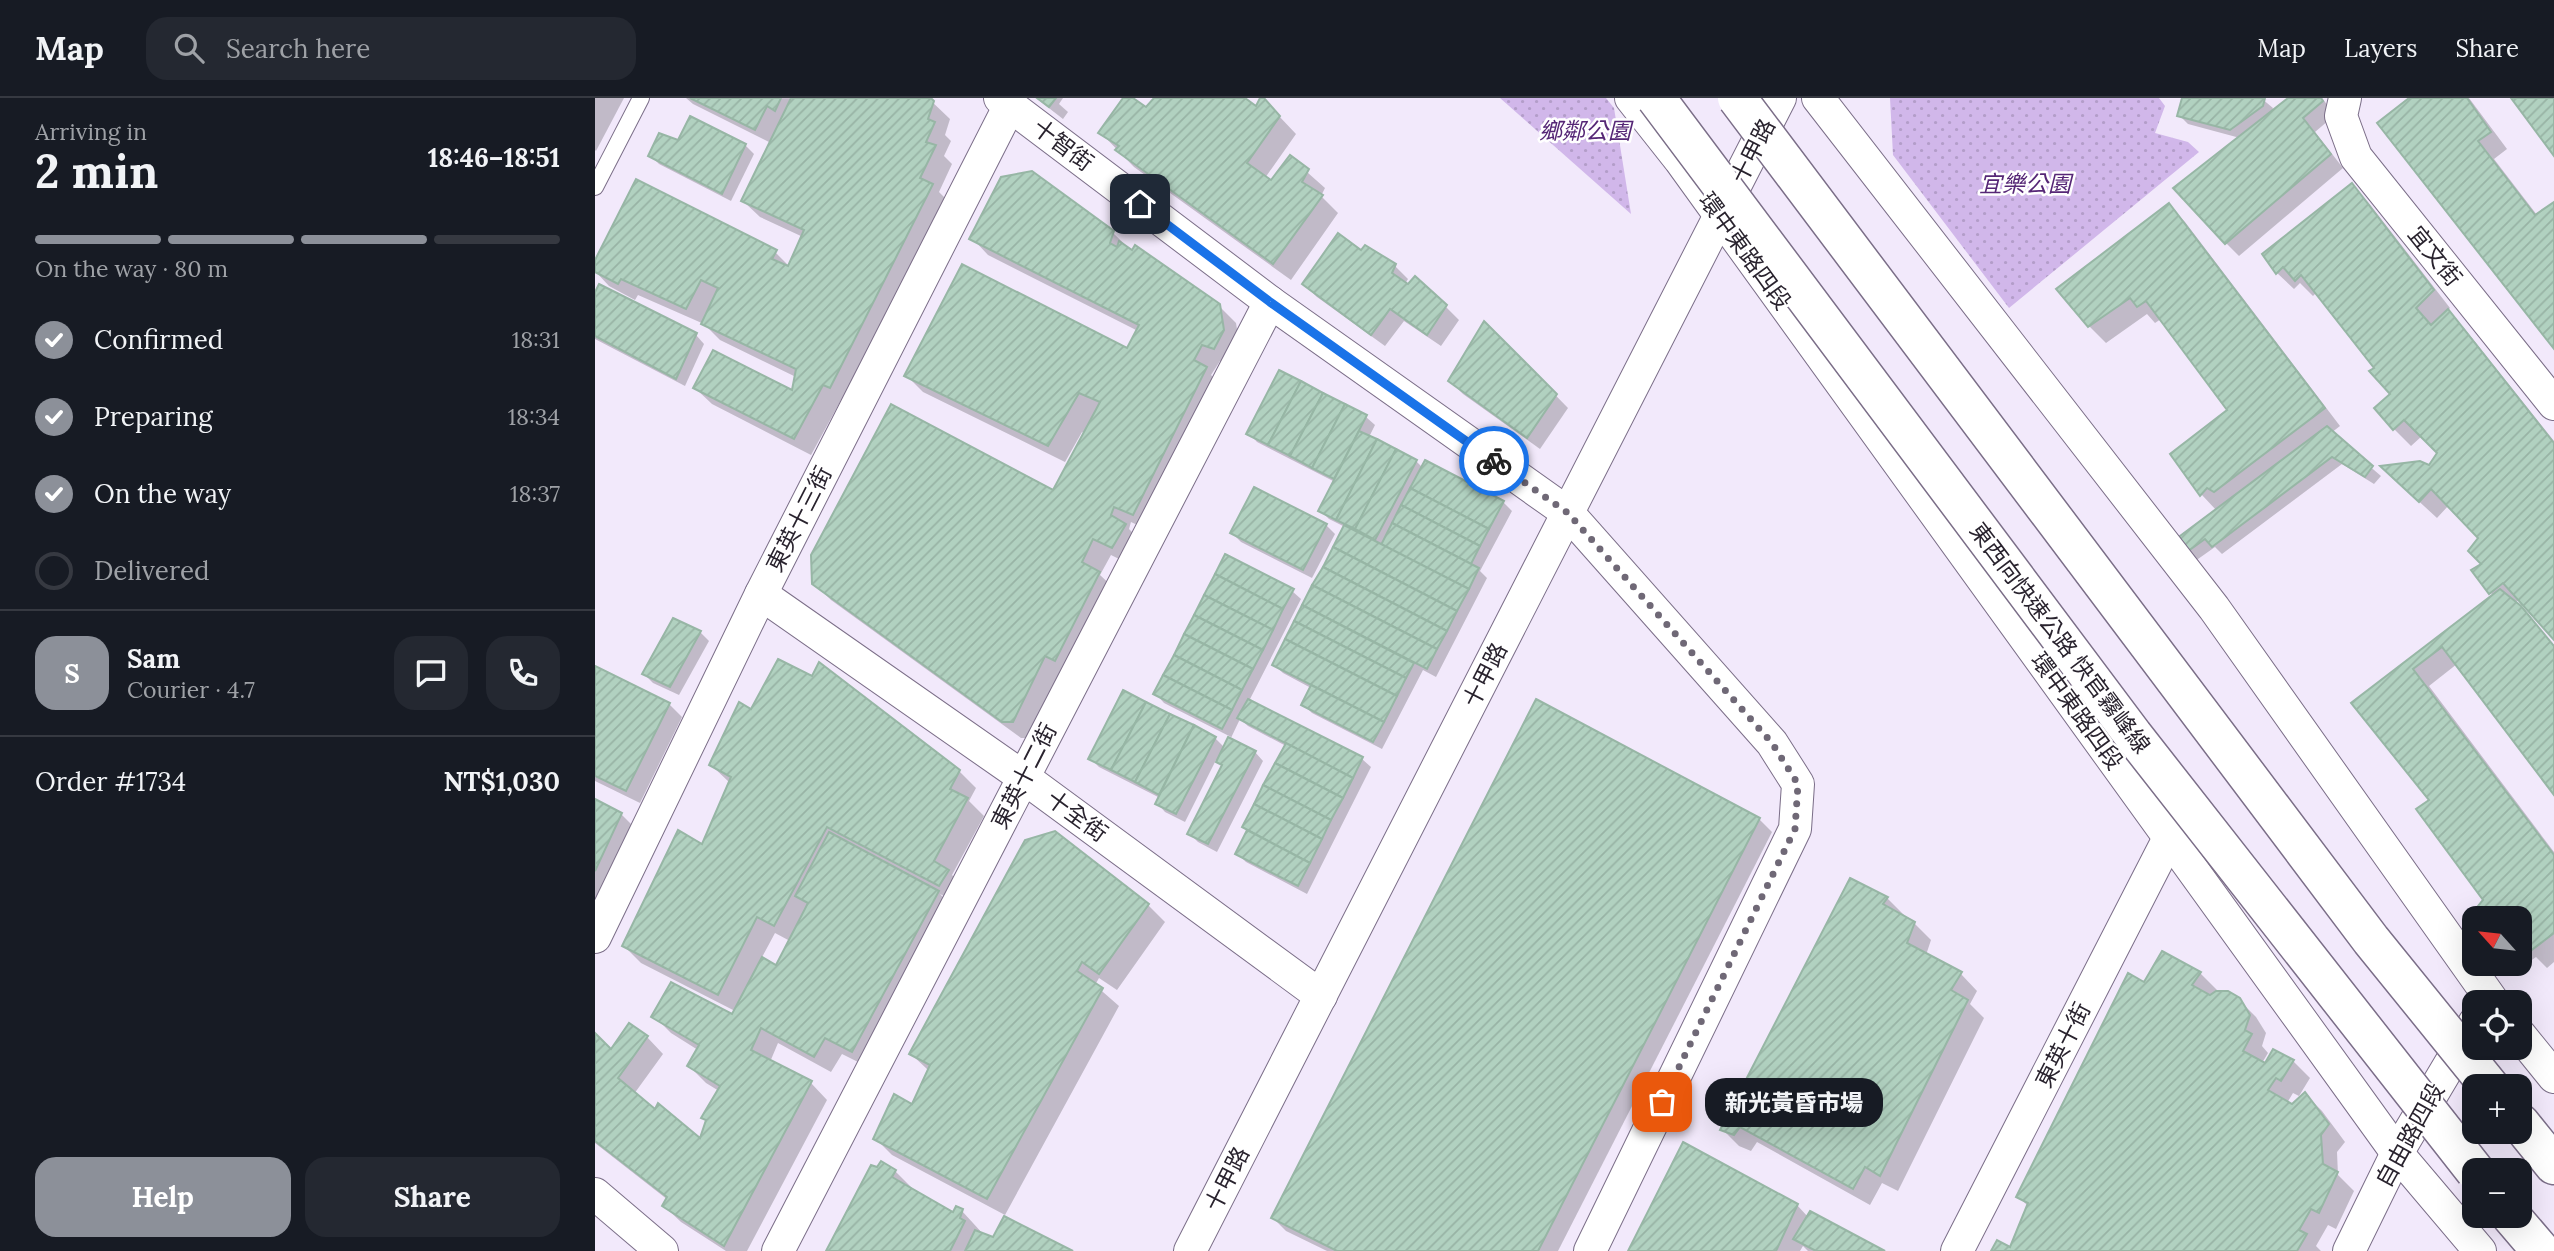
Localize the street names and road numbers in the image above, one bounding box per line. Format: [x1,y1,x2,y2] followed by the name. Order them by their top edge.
[1027,112,1100,177] street label: 十智街
[1724,113,1781,188] street label: 十甲路
[1693,186,1798,315] street label: 環中東路四段
[2402,220,2468,292] street label: 宜文街
[760,461,838,577] street label: 東英十三街
[1964,516,2157,759] street label: 東西向快速公路 快官霧峰線
[1456,637,1513,712] street label: 十甲路
[2025,646,2130,775] street label: 環中東路四段
[985,718,1063,834] street label: 東英十二街
[1041,784,1114,848] street label: 十全街
[2029,997,2096,1092] street label: 東英十街
[2369,1077,2450,1192] street label: 自由路四段
[1198,1141,1255,1216] street label: 十甲路

